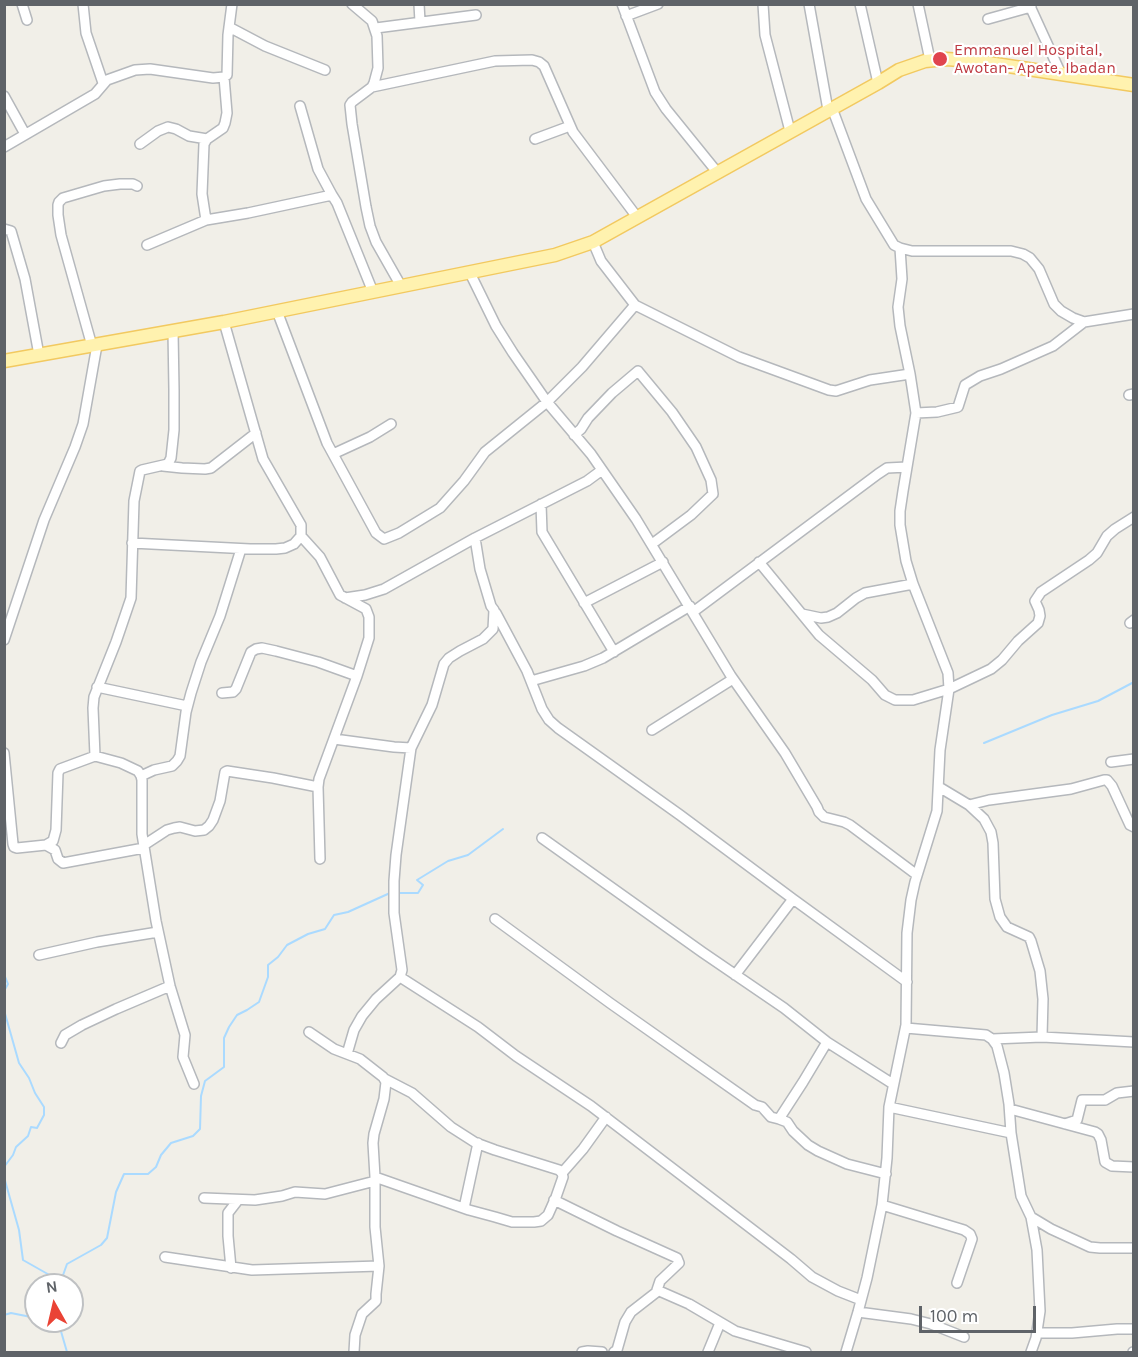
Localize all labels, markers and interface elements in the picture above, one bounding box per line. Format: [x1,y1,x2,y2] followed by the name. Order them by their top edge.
[954,40,1116,78] place label: Emmanuel Hospital, Awotan- Apete, Ibadan
[931,50,949,68] marker: Emmanuel Hospital, Awotan- Apete, Ibadan
[24,1273,84,1333] north arrow
[45,1276,59,1297] text: N
[922,1294,1039,1332] scale bar
[930,1305,978,1327] text: 100 m

